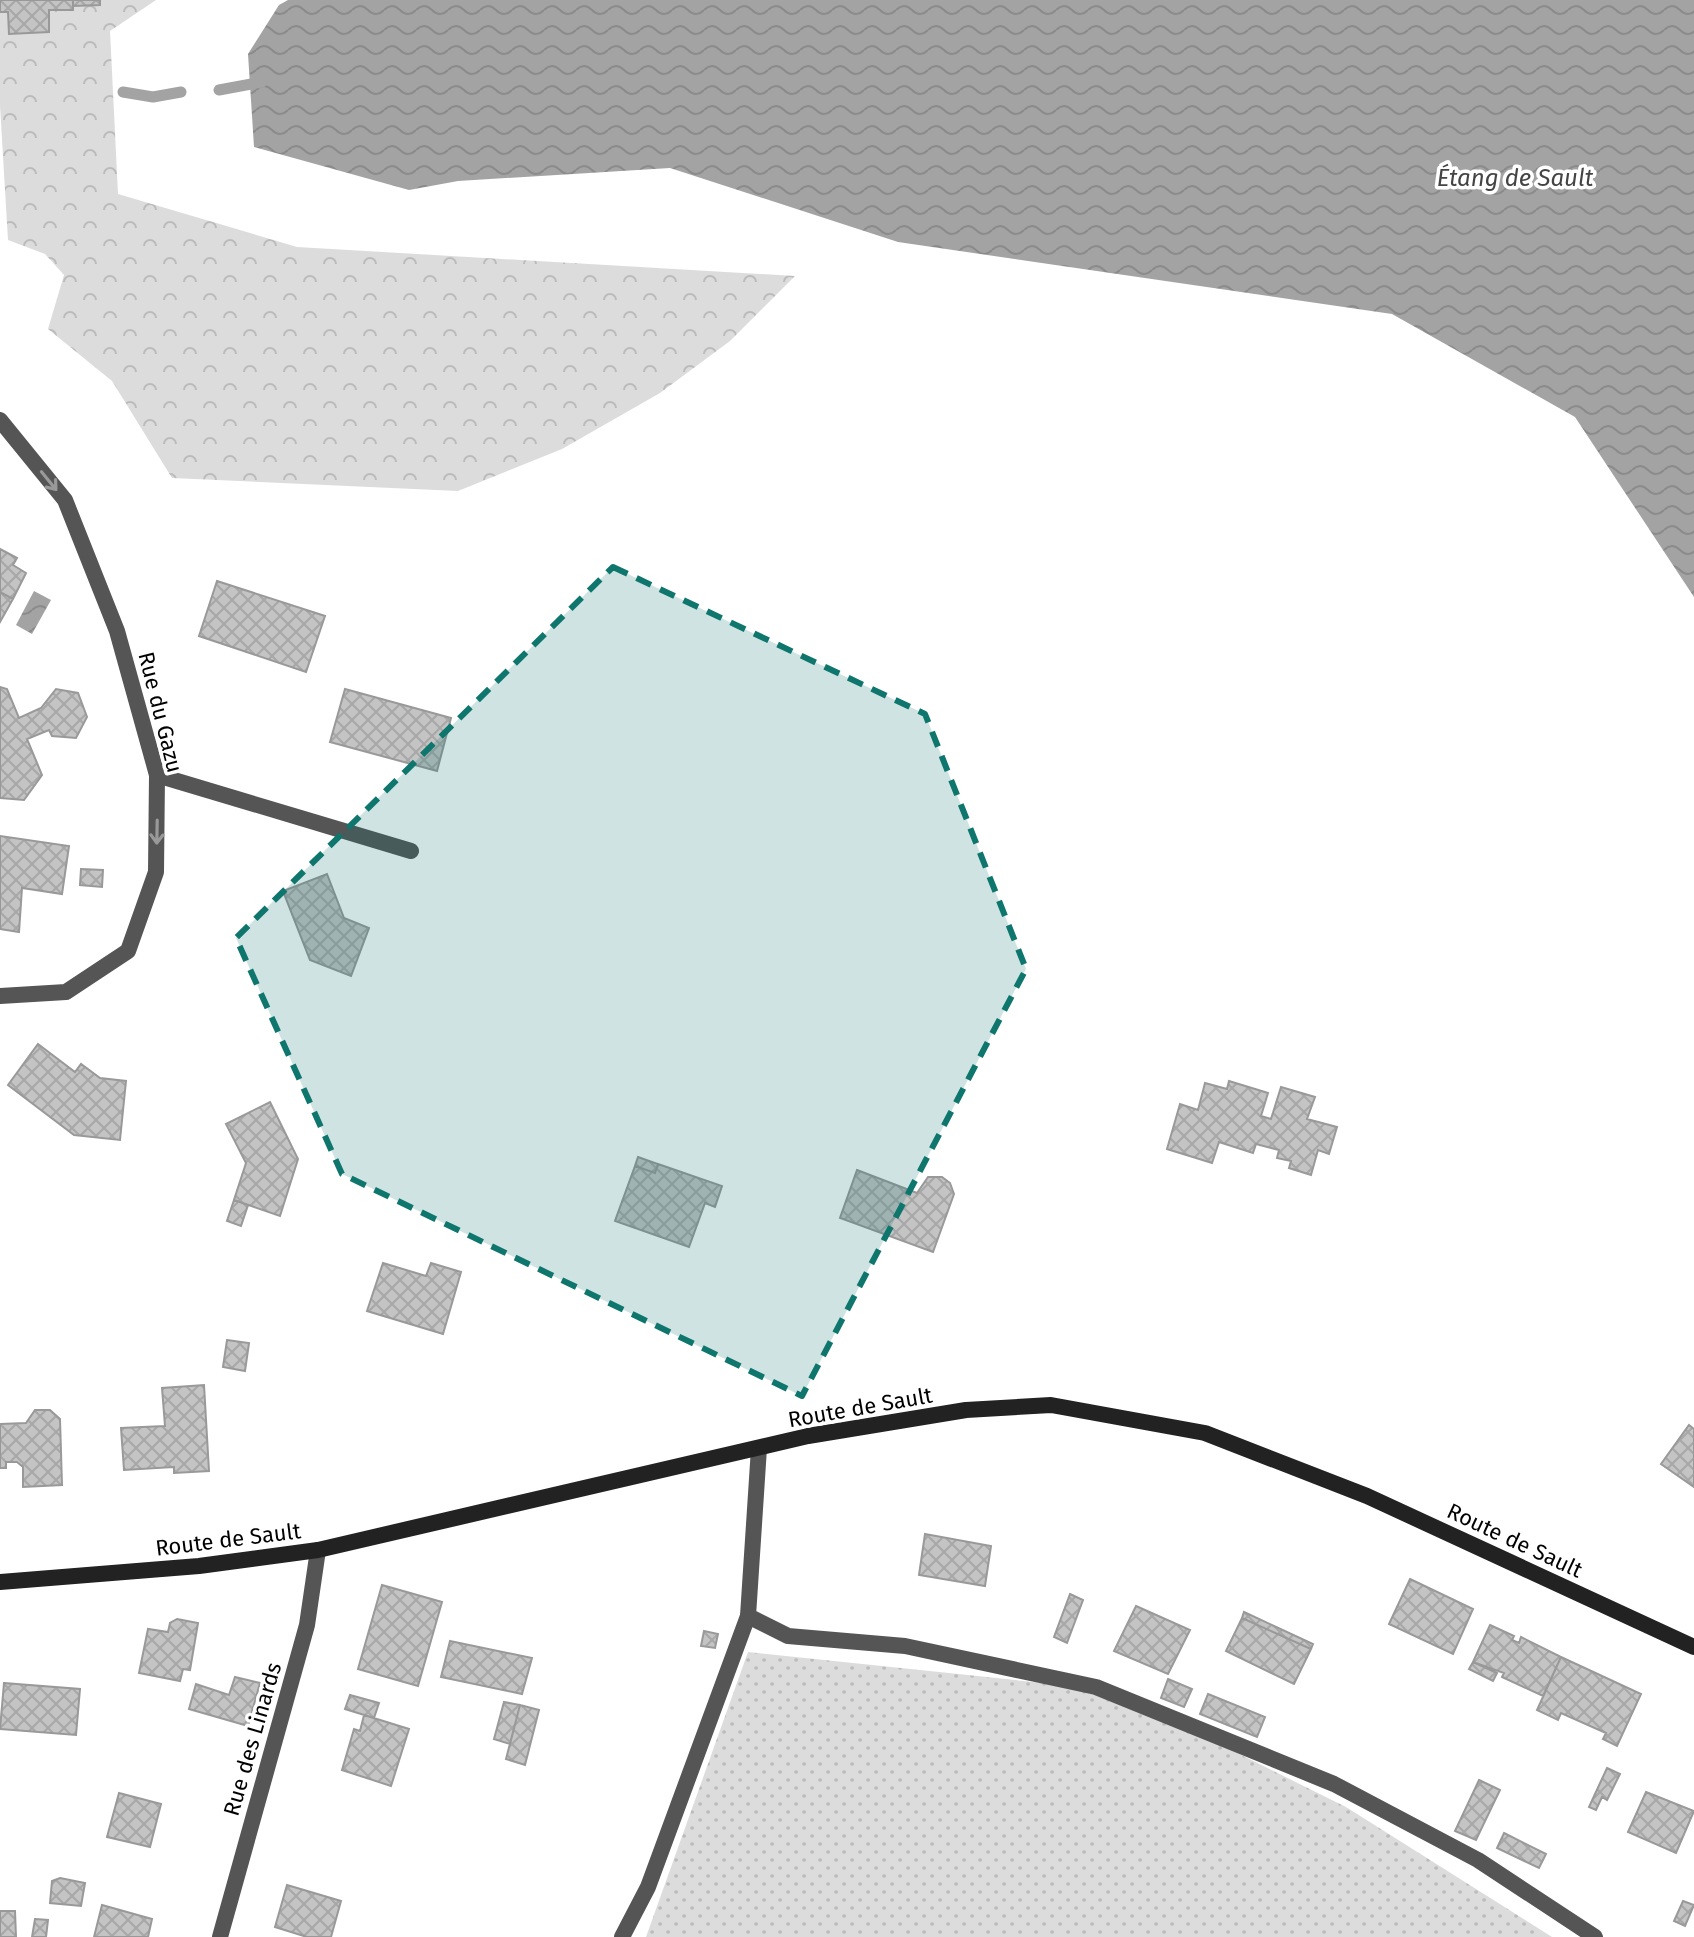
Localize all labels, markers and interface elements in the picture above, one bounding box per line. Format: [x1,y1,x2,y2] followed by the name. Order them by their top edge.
[1437,163,1594,192] water label: Étang de Sault
[40,470,58,491] one-way arrow
[132,649,189,775] street label: Rue du Gazu
[149,818,165,845] one-way arrow
[786,1381,934,1433] street label: Route de Sault
[1443,1497,1587,1584] street label: Route de Sault
[154,1517,302,1562] street label: Route de Sault
[218,1659,287,1819] street label: Rue des Linards

